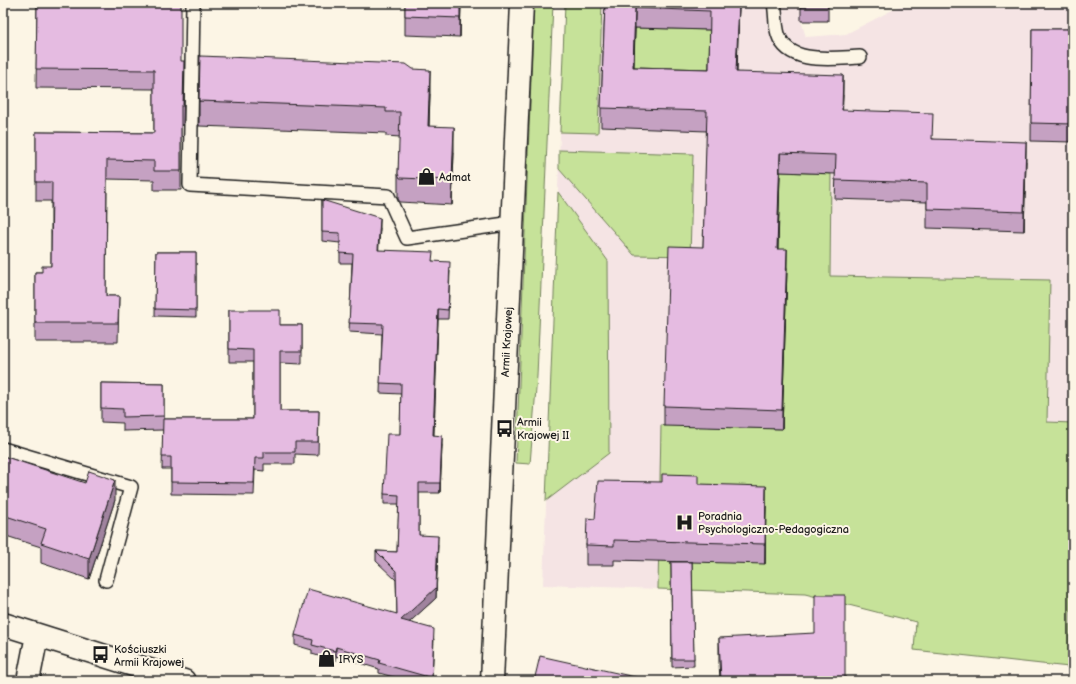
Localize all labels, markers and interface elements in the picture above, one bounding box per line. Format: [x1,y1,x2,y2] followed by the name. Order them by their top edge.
[416,167,436,187] shop icon: Admat
[439,171,471,184] place label: Admat
[499,307,515,377] street label: Armii Krajowej
[517,416,570,442] place label: Armii Krajowej II
[494,418,514,438] bus stop icon: Armii Krajowej II
[698,510,849,536] place label: Poradnia Psychologiczno-Pedagogiczna
[675,512,695,532] hospital icon: Poradnia Psychologiczno-Pedagogiczna
[114,643,184,669] place label: Kościuszki Armii Krajowej
[91,645,111,665] bus stop icon: Kościuszki Armii Krajowej
[316,649,336,669] shop icon: IRYS
[339,653,364,666] place label: IRYS

